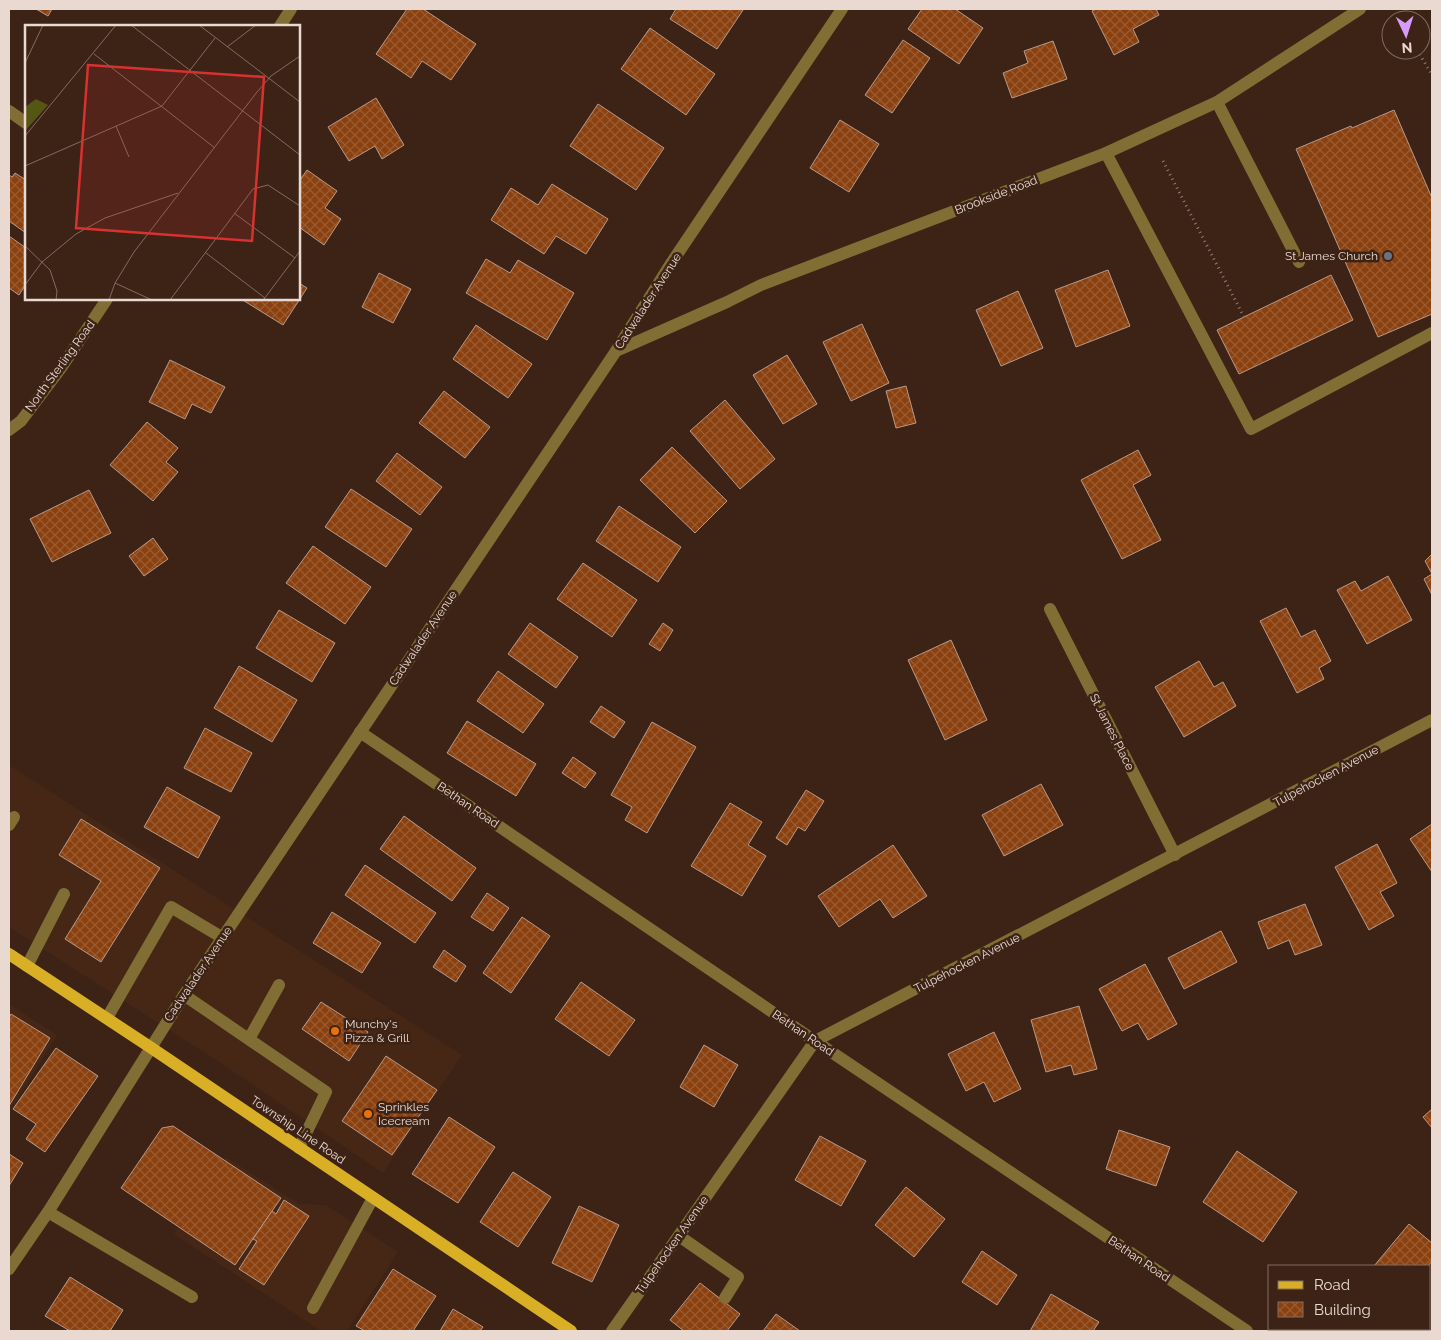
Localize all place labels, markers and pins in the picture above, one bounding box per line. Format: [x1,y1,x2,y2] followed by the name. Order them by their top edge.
[1285,249,1378,263] place label: St James Church
[1382,250,1394,262] marker: St James Church
[345,1017,410,1045] place label: Munchy's Pizza & Grill
[329,1025,341,1037] marker: Munchy's Pizza & Grill
[378,1100,430,1128] place label: Sprinkles Icecream
[362,1108,374,1120] marker: Sprinkles Icecream

